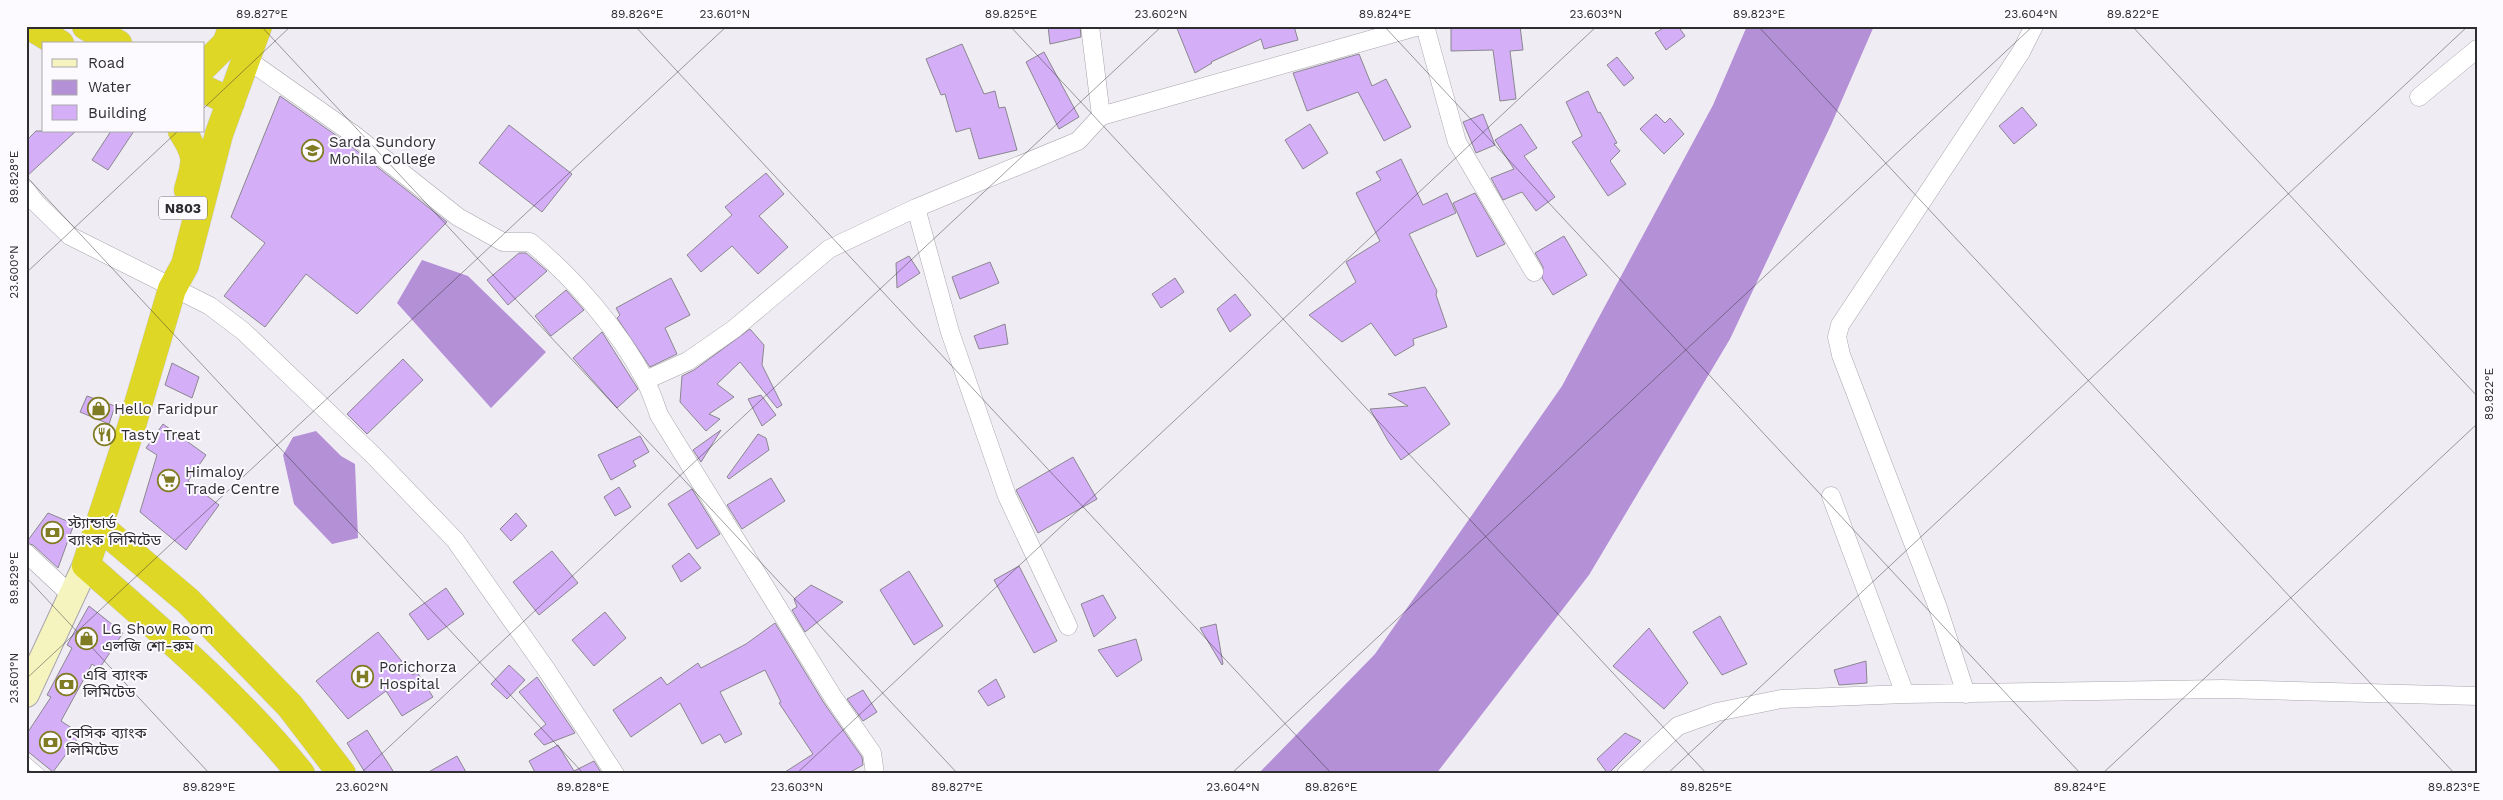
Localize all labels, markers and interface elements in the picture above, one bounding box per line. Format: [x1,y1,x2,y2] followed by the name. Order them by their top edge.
[236,7,288,21] text: 89.827°E
[611,7,664,21] text: 89.826°E
[700,7,750,21] text: 23.601°N
[985,7,1038,21] text: 89.825°E
[1134,7,1188,21] text: 23.602°N
[1359,7,1412,21] text: 89.824°E
[1570,7,1622,21] text: 23.603°N
[1733,7,1786,21] text: 89.823°E
[2004,7,2058,21] text: 23.604°N
[2107,7,2160,21] text: 89.822°E
[42,42,205,132] legend
[88,54,125,72] text: Road
[88,78,131,96] text: Water
[88,104,146,122] text: Building
[329,133,436,168] place label: Sarda Sundory Mohila College
[301,139,325,163] school or university icon: Sarda Sundory Mohila College
[7,150,21,203] text: 89.828°E
[159,197,207,220] road number: N803
[7,245,21,299] text: 23.600°N
[2482,367,2496,420] text: 89.822°E
[86,397,110,421] shop icon: Hello Faridpur
[114,400,218,418] place label: Hello Faridpur
[93,423,117,447] restaurant icon: Tasty Treat
[121,426,201,444] place label: Tasty Treat
[185,463,280,498] place label: Himaloy Trade Centre
[157,469,181,493] supermarket icon: Himaloy Trade Centre
[67,514,162,549] place label: স্ট্যান্ডার্ড ব্যাংক লিমিটেড
[40,520,64,544] bank icon: স্ট্যান্ডার্ড ব্যাংক লিমিটেড
[7,551,21,604] text: 89.829°E
[102,620,214,655] place label: LG Show Room এলজি শো-রুম
[74,626,98,650] shop icon: LG Show Room এলজি শো-রুম
[7,653,21,703] text: 23.601°N
[379,658,457,693] place label: Porichorza Hospital
[351,664,375,688] hospital icon: Porichorza Hospital
[82,666,149,701] place label: এবি ব্যাংক লিমিটেড
[55,672,79,696] bank icon: এবি ব্যাংক লিমিটেড
[65,724,147,759] place label: বেসিক ব্যাংক লিমিটেড
[38,730,62,754] bank icon: বেসিক ব্যাংক লিমিটেড
[183,780,236,794] text: 89.829°E
[335,780,389,794] text: 23.602°N
[557,780,610,794] text: 89.828°E
[771,780,823,794] text: 23.603°N
[931,780,983,794] text: 89.827°E
[1206,780,1260,794] text: 23.604°N
[1305,780,1358,794] text: 89.826°E
[1680,780,1733,794] text: 89.825°E
[2054,780,2107,794] text: 89.824°E
[2428,780,2481,794] text: 89.823°E

